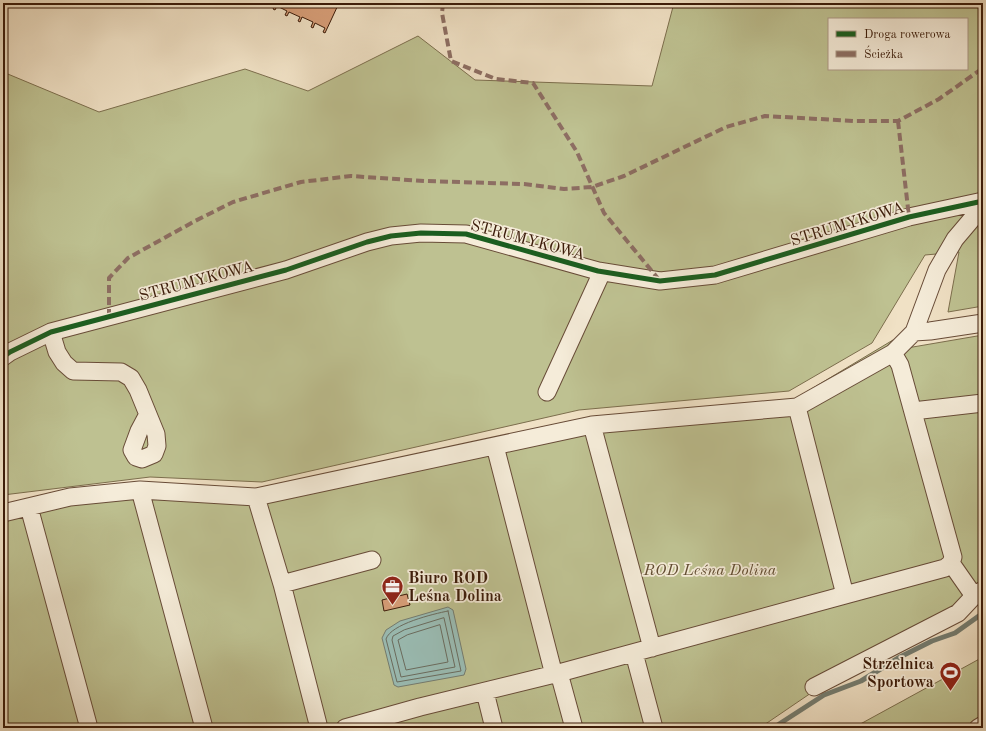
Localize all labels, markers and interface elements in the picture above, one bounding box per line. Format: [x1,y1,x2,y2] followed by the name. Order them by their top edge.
[828,18,968,70] legend
[864,29,951,41] text: Droga rowerowa
[864,45,903,61] text: Ścieżka
[789,200,906,250] street label: STRUMYKOWA
[468,218,587,264] street label: STRUMYKOWA
[137,259,256,305] street label: STRUMYKOWA
[643,563,777,579] park label: ROD Leśna Dolina
[408,571,502,605] place label: Biuro ROD Leśna Dolina
[380,573,406,606] office icon: Biuro ROD Leśna Dolina
[862,657,934,691] place label: Strzelnica Sportowa
[937,659,963,692] sports icon: Strzelnica Sportowa

